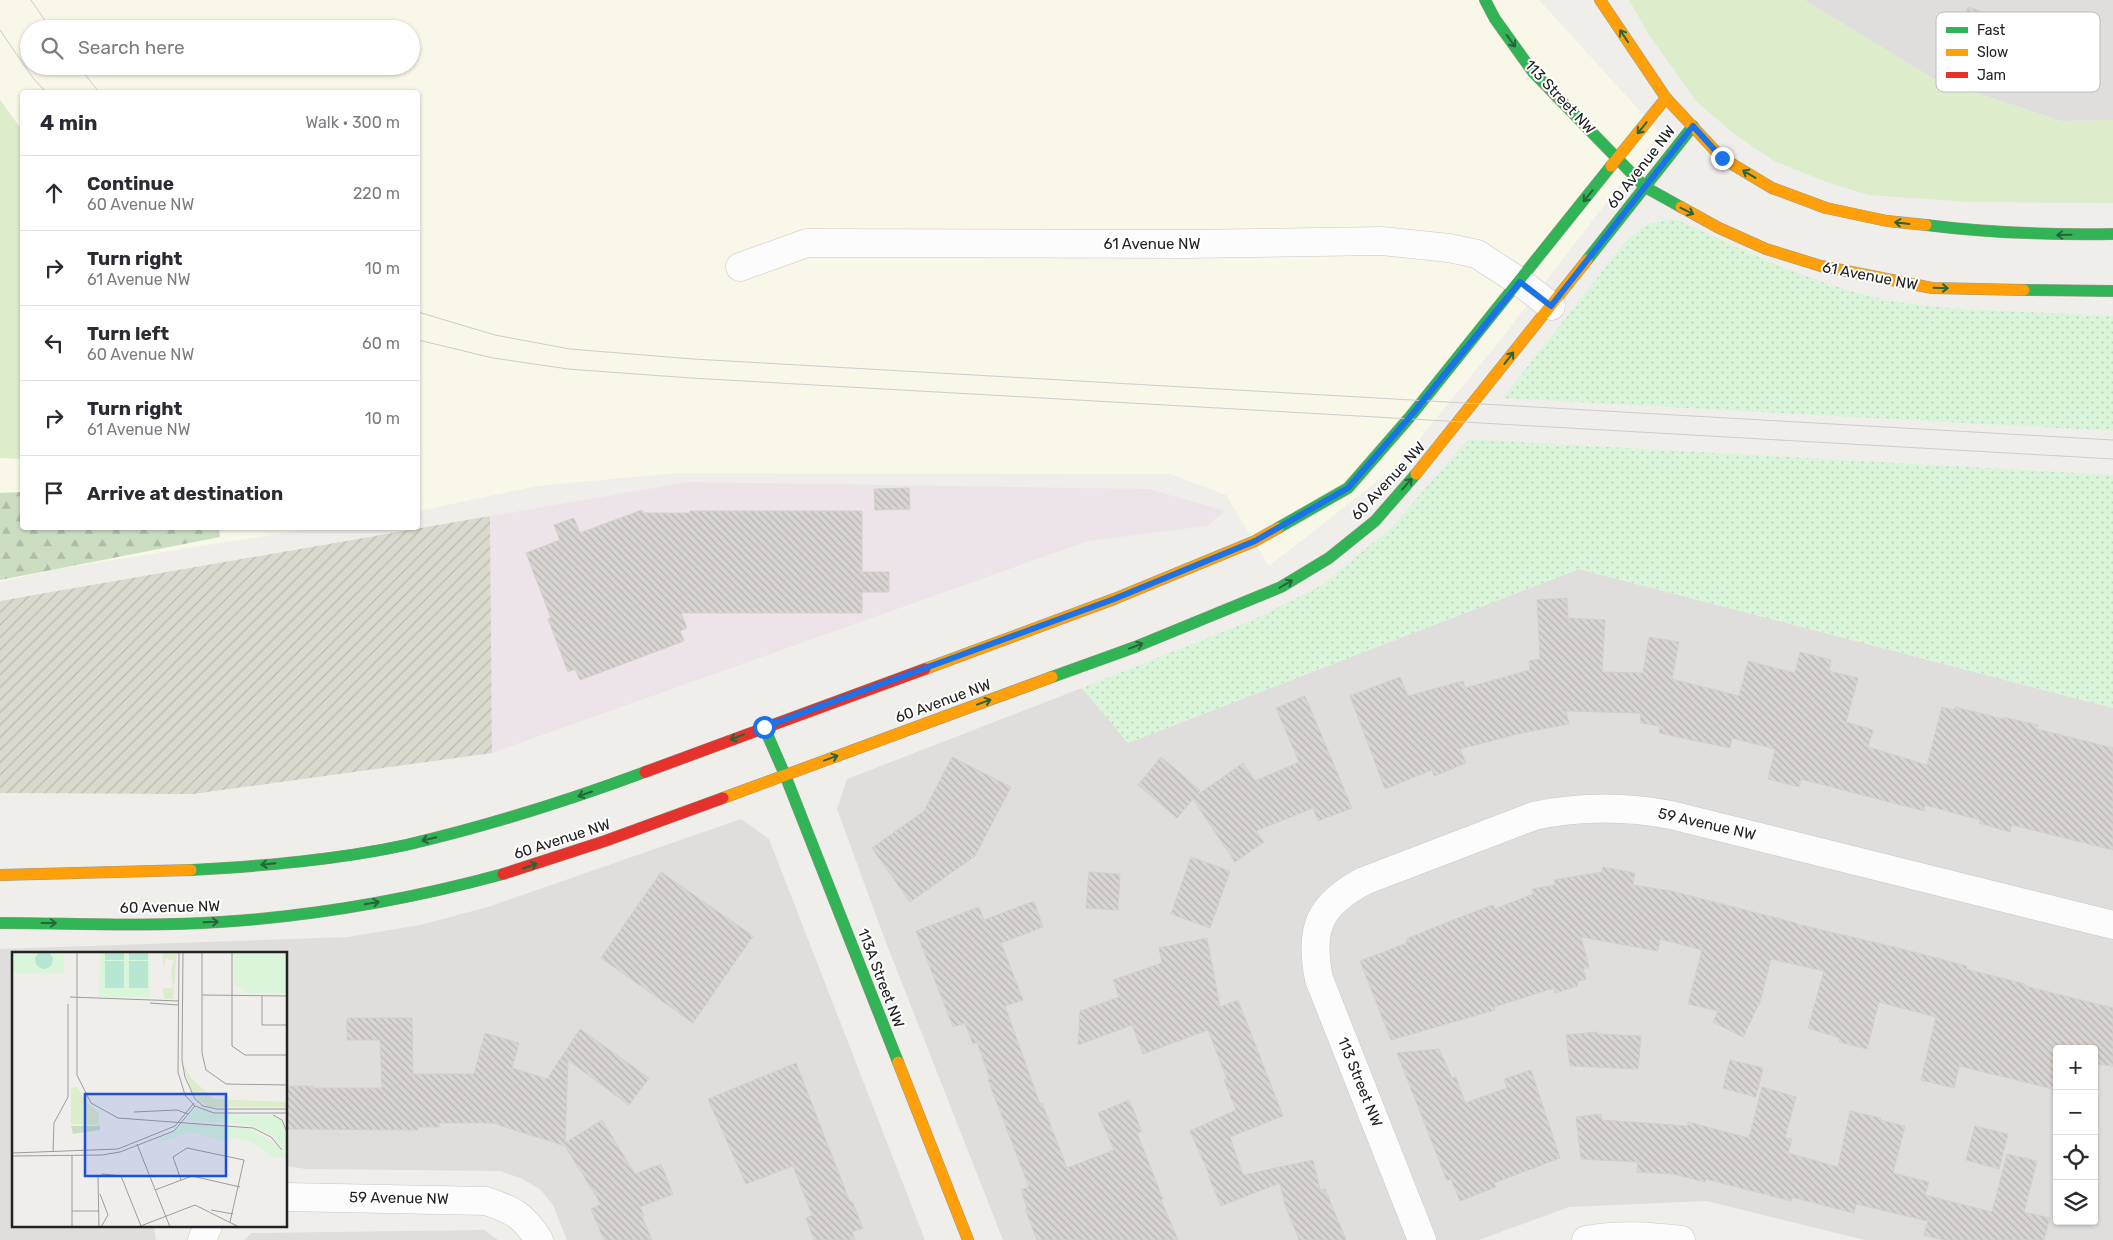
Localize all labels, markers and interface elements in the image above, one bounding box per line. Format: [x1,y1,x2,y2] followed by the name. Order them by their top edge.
[1936,12,2100,92] legend
[20,20,420,75] search box
[1977,22,2006,39] text: Fast
[1619,29,1629,43] one-way arrow
[38,34,66,62] icon: search
[1505,34,1516,47] one-way arrow
[78,36,185,59] text: Search here
[1977,44,2008,61] text: Slow
[1521,56,1599,138] street label: 113 Street NW
[1977,67,2006,84] text: Jam
[40,110,98,135] text: 4 min
[306,113,400,132] text: Walk · 300 m
[1603,122,1679,212] street label: 60 Avenue NW
[1637,122,1648,135] one-way arrow
[1711,147,1734,170] route end
[1742,168,1756,178] one-way arrow
[87,172,174,195] text: Continue
[40,179,68,207] icon: ahead
[353,184,400,203] text: 220 m
[1583,190,1594,203] one-way arrow
[87,195,194,214] text: 60 Avenue NW
[1680,206,1695,216] one-way arrow
[1895,218,1911,228] one-way arrow
[2057,230,2073,239] one-way arrow
[1103,235,1201,253] street label: 61 Avenue NW
[87,247,182,270] text: Turn right
[40,254,68,282] icon: right
[1821,258,1919,294] street label: 61 Avenue NW
[365,259,400,278] text: 10 m
[87,270,191,289] text: 61 Avenue NW
[1933,284,1949,293] one-way arrow
[87,322,169,345] text: Turn left
[40,329,68,357] icon: left
[362,334,400,353] text: 60 m
[87,345,194,364] text: 60 Avenue NW
[1504,352,1515,365] one-way arrow
[87,397,182,420] text: Turn right
[40,404,68,432] icon: right
[365,409,400,428] text: 10 m
[87,420,191,439] text: 61 Avenue NW
[1347,438,1429,524] street label: 60 Avenue NW
[1401,478,1413,491] one-way arrow
[40,479,68,507] icon: arrive
[87,482,283,505] text: Arrive at destination
[1279,579,1294,589] one-way arrow
[1128,641,1143,650] one-way arrow
[893,675,993,727] street label: 60 Avenue NW
[975,697,991,706] one-way arrow
[753,716,776,739] route start
[730,733,745,742] one-way arrow
[823,753,838,762] one-way arrow
[577,789,593,799] one-way arrow
[1656,804,1758,844] street label: 59 Avenue NW
[511,815,613,863] street label: 60 Avenue NW
[421,835,437,844] one-way arrow
[261,859,277,869] one-way arrow
[522,860,538,870] one-way arrow
[120,897,220,917] street label: 60 Avenue NW
[364,898,380,908] one-way arrow
[203,917,219,926] one-way arrow
[40,918,57,928] one-way arrow
[854,926,908,1030] street label: 113A Street NW
[12,952,288,1228] inset map
[1334,1035,1386,1129] street label: 113 Street NW
[2053,1045,2098,1225] map controls
[2053,1045,2098,1090] button: +
[2053,1090,2098,1135] button: −
[2053,1135,2098,1180] button: locate
[2053,1180,2098,1225] button: layers
[349,1188,449,1208] street label: 59 Avenue NW

